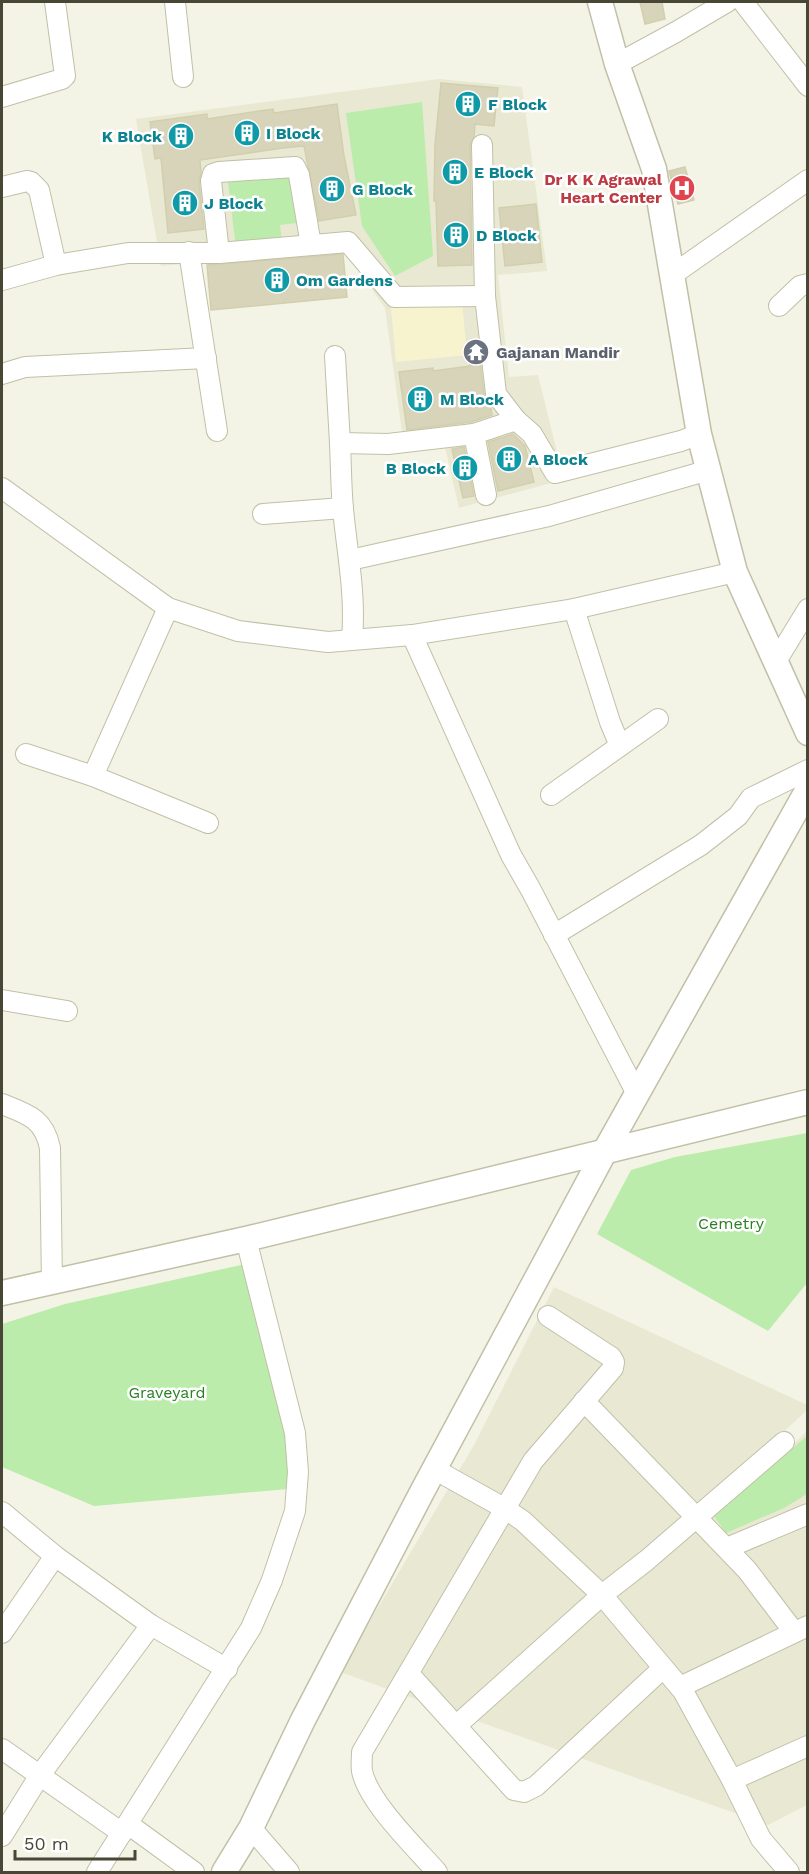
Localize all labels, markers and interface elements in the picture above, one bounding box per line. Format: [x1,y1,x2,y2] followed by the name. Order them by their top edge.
[453,89,483,119] building icon: F Block
[488,95,547,114] place label: F Block
[232,118,262,148] building icon: I Block
[166,121,196,151] building icon: K Block
[266,124,320,143] place label: I Block
[102,127,162,146] place label: K Block
[440,157,470,187] building icon: E Block
[474,163,534,182] place label: E Block
[544,170,663,207] place label: Dr K K Agrawal Heart Center
[667,173,697,203] hospital icon: Dr K K Agrawal Heart Center
[317,174,347,204] building icon: G Block
[352,180,413,199] place label: G Block
[170,188,200,218] building icon: J Block
[204,194,263,213] place label: J Block
[441,220,471,250] building icon: D Block
[476,226,537,245] place label: D Block
[262,265,292,295] building icon: Om Gardens
[296,271,393,290] place label: Om Gardens
[461,337,491,367] temple icon: Gajanan Mandir
[496,343,620,362] place label: Gajanan Mandir
[405,384,435,414] building icon: M Block
[440,390,504,409] place label: M Block
[494,444,524,474] building icon: A Block
[528,450,588,469] place label: A Block
[450,453,480,483] building icon: B Block
[386,459,446,478] place label: B Block
[698,1214,765,1233] park label: Cemetry
[128,1383,206,1402] park label: Graveyard
[15,1823,135,1861] scale bar
[24,1833,69,1854] text: 50 m

